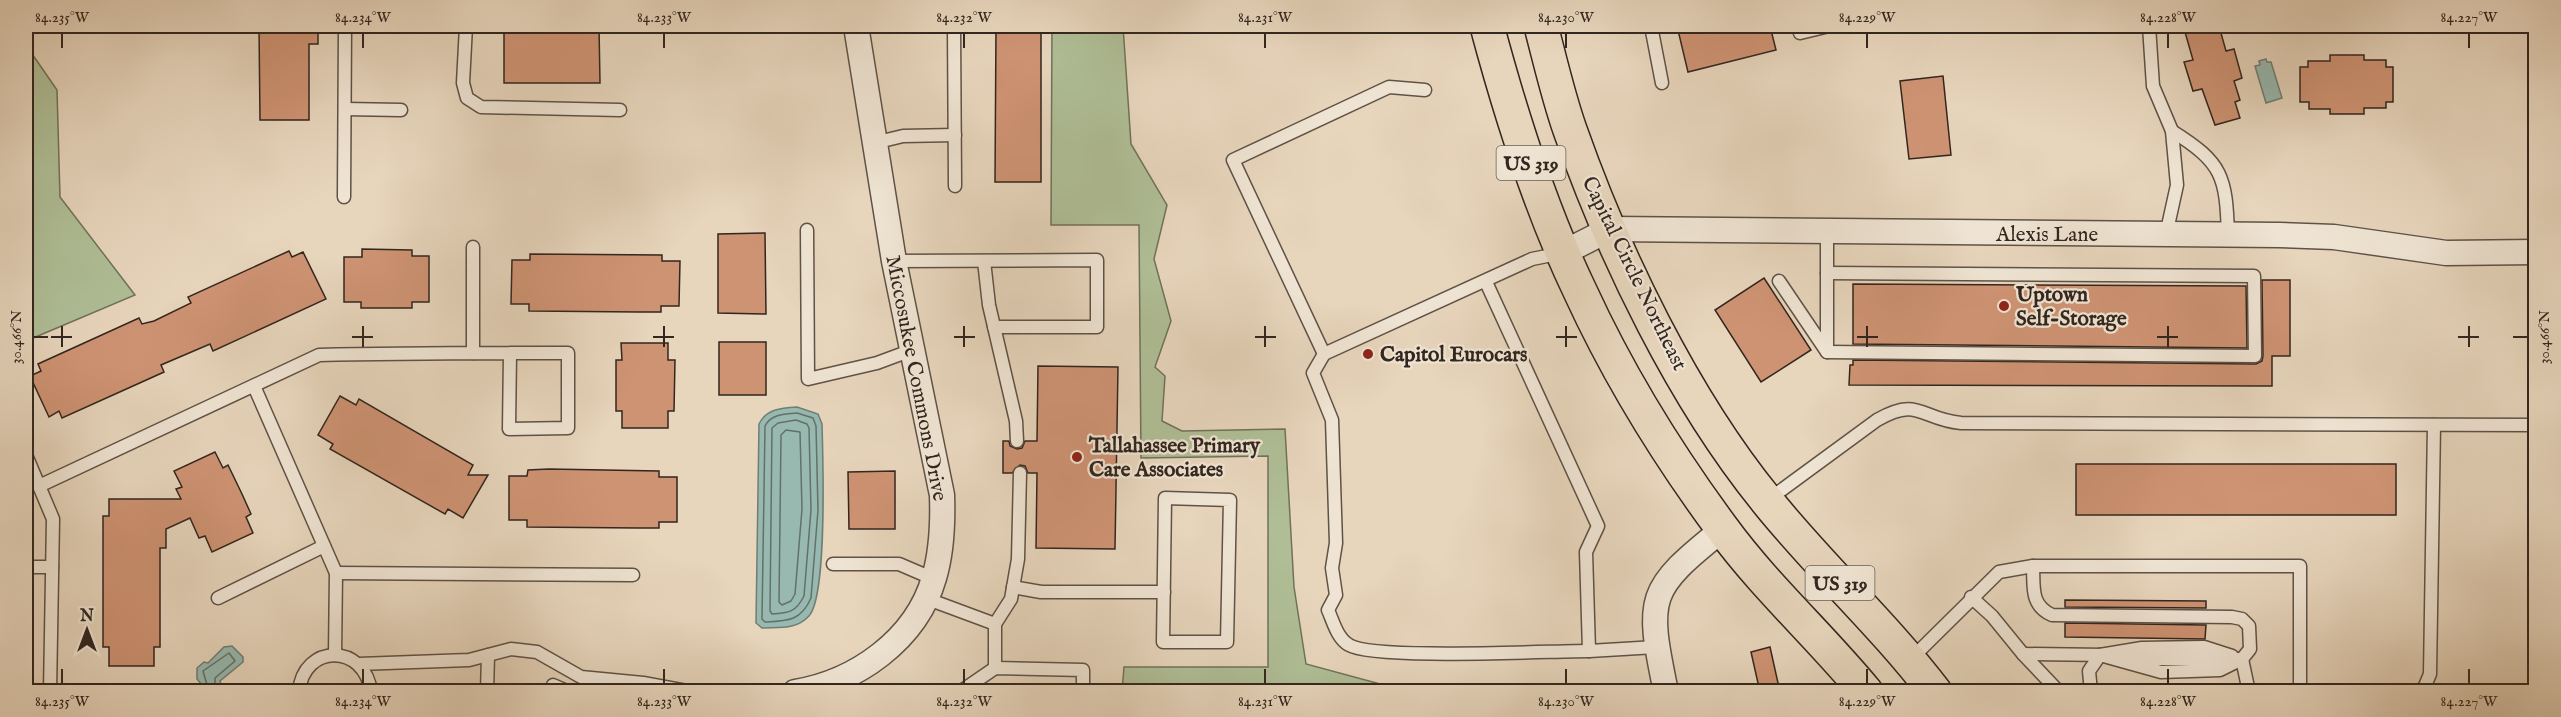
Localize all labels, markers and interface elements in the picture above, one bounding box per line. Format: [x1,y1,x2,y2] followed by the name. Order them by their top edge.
[35,8,90,27] text: 84.235°W
[335,8,392,27] text: 84.234°W
[637,8,692,27] text: 84.233°W
[936,8,992,27] text: 84.232°W
[1238,8,1293,27] text: 84.231°W
[1538,8,1595,27] text: 84.230°W
[1839,8,1896,27] text: 84.229°W
[2140,8,2197,27] text: 84.228°W
[2441,8,2498,27] text: 84.227°W
[1496,146,1565,180] road number: US 319
[1575,172,1692,375] street label: Capital Circle Northeast
[1995,222,2098,249] street label: Alexis Lane
[878,253,953,504] street label: Miccosukee Commons Drive
[2015,282,2127,333] place label: Uptown Self-Storage
[1997,299,2011,313] marker: Uptown Self-Storage
[7,310,26,364] text: 30.466°N
[2535,310,2554,364] text: 30.466°N
[1380,342,1527,369] place label: Capitol Eurocars
[1361,347,1375,361] marker: Capitol Eurocars
[1088,433,1261,484] place label: Tallahassee Primary Care Associates
[1070,450,1084,464] marker: Tallahassee Primary Care Associates
[1806,566,1874,600] road number: US 319
[57,600,117,660] north arrow
[79,607,94,627] text: N
[35,692,90,711] text: 84.235°W
[335,692,392,711] text: 84.234°W
[637,692,692,711] text: 84.233°W
[936,692,992,711] text: 84.232°W
[1238,692,1293,711] text: 84.231°W
[1538,692,1595,711] text: 84.230°W
[1839,692,1896,711] text: 84.229°W
[2140,692,2197,711] text: 84.228°W
[2441,692,2498,711] text: 84.227°W

